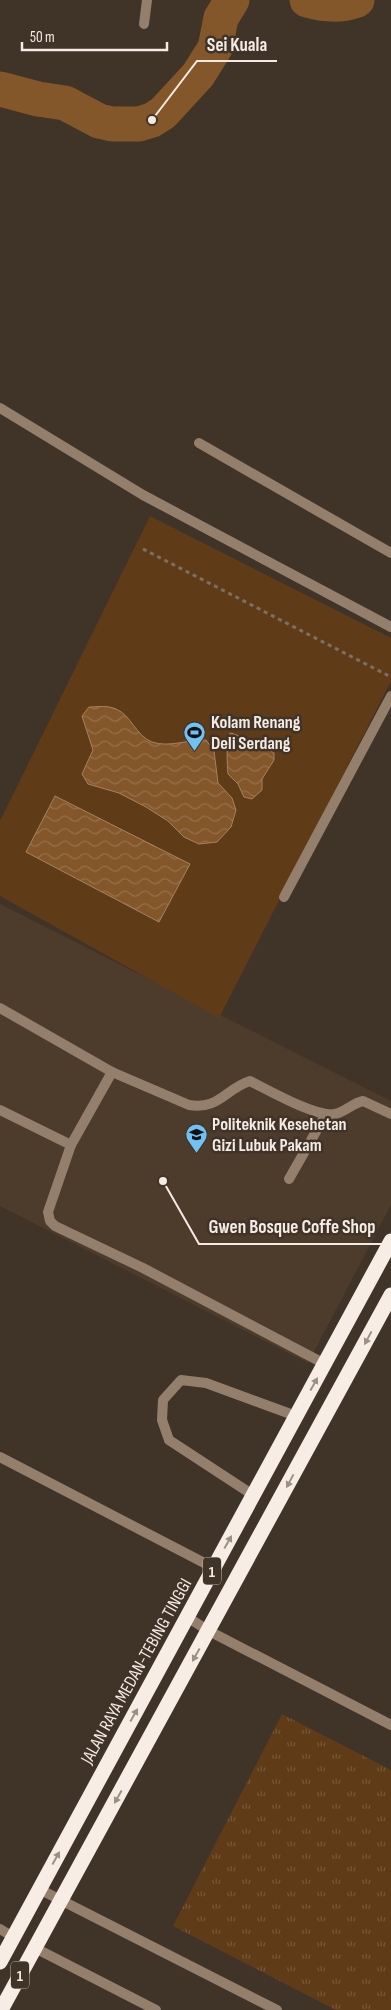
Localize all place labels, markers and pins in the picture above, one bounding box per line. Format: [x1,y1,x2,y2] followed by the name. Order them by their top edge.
[197,27,277,61] callout: Sei Kuala
[211,712,301,754] place label: Kolam Renang Deli Serdang
[183,720,207,751] sports icon: Kolam Renang Deli Serdang
[212,1114,347,1156] place label: Politeknik Kesehetan Gizi Lubuk Pakam
[184,1122,208,1153] school or university icon: Politeknik Kesehetan Gizi Lubuk Pakam
[199,1210,386,1244] callout: Gwen Bosque Coffe Shop

